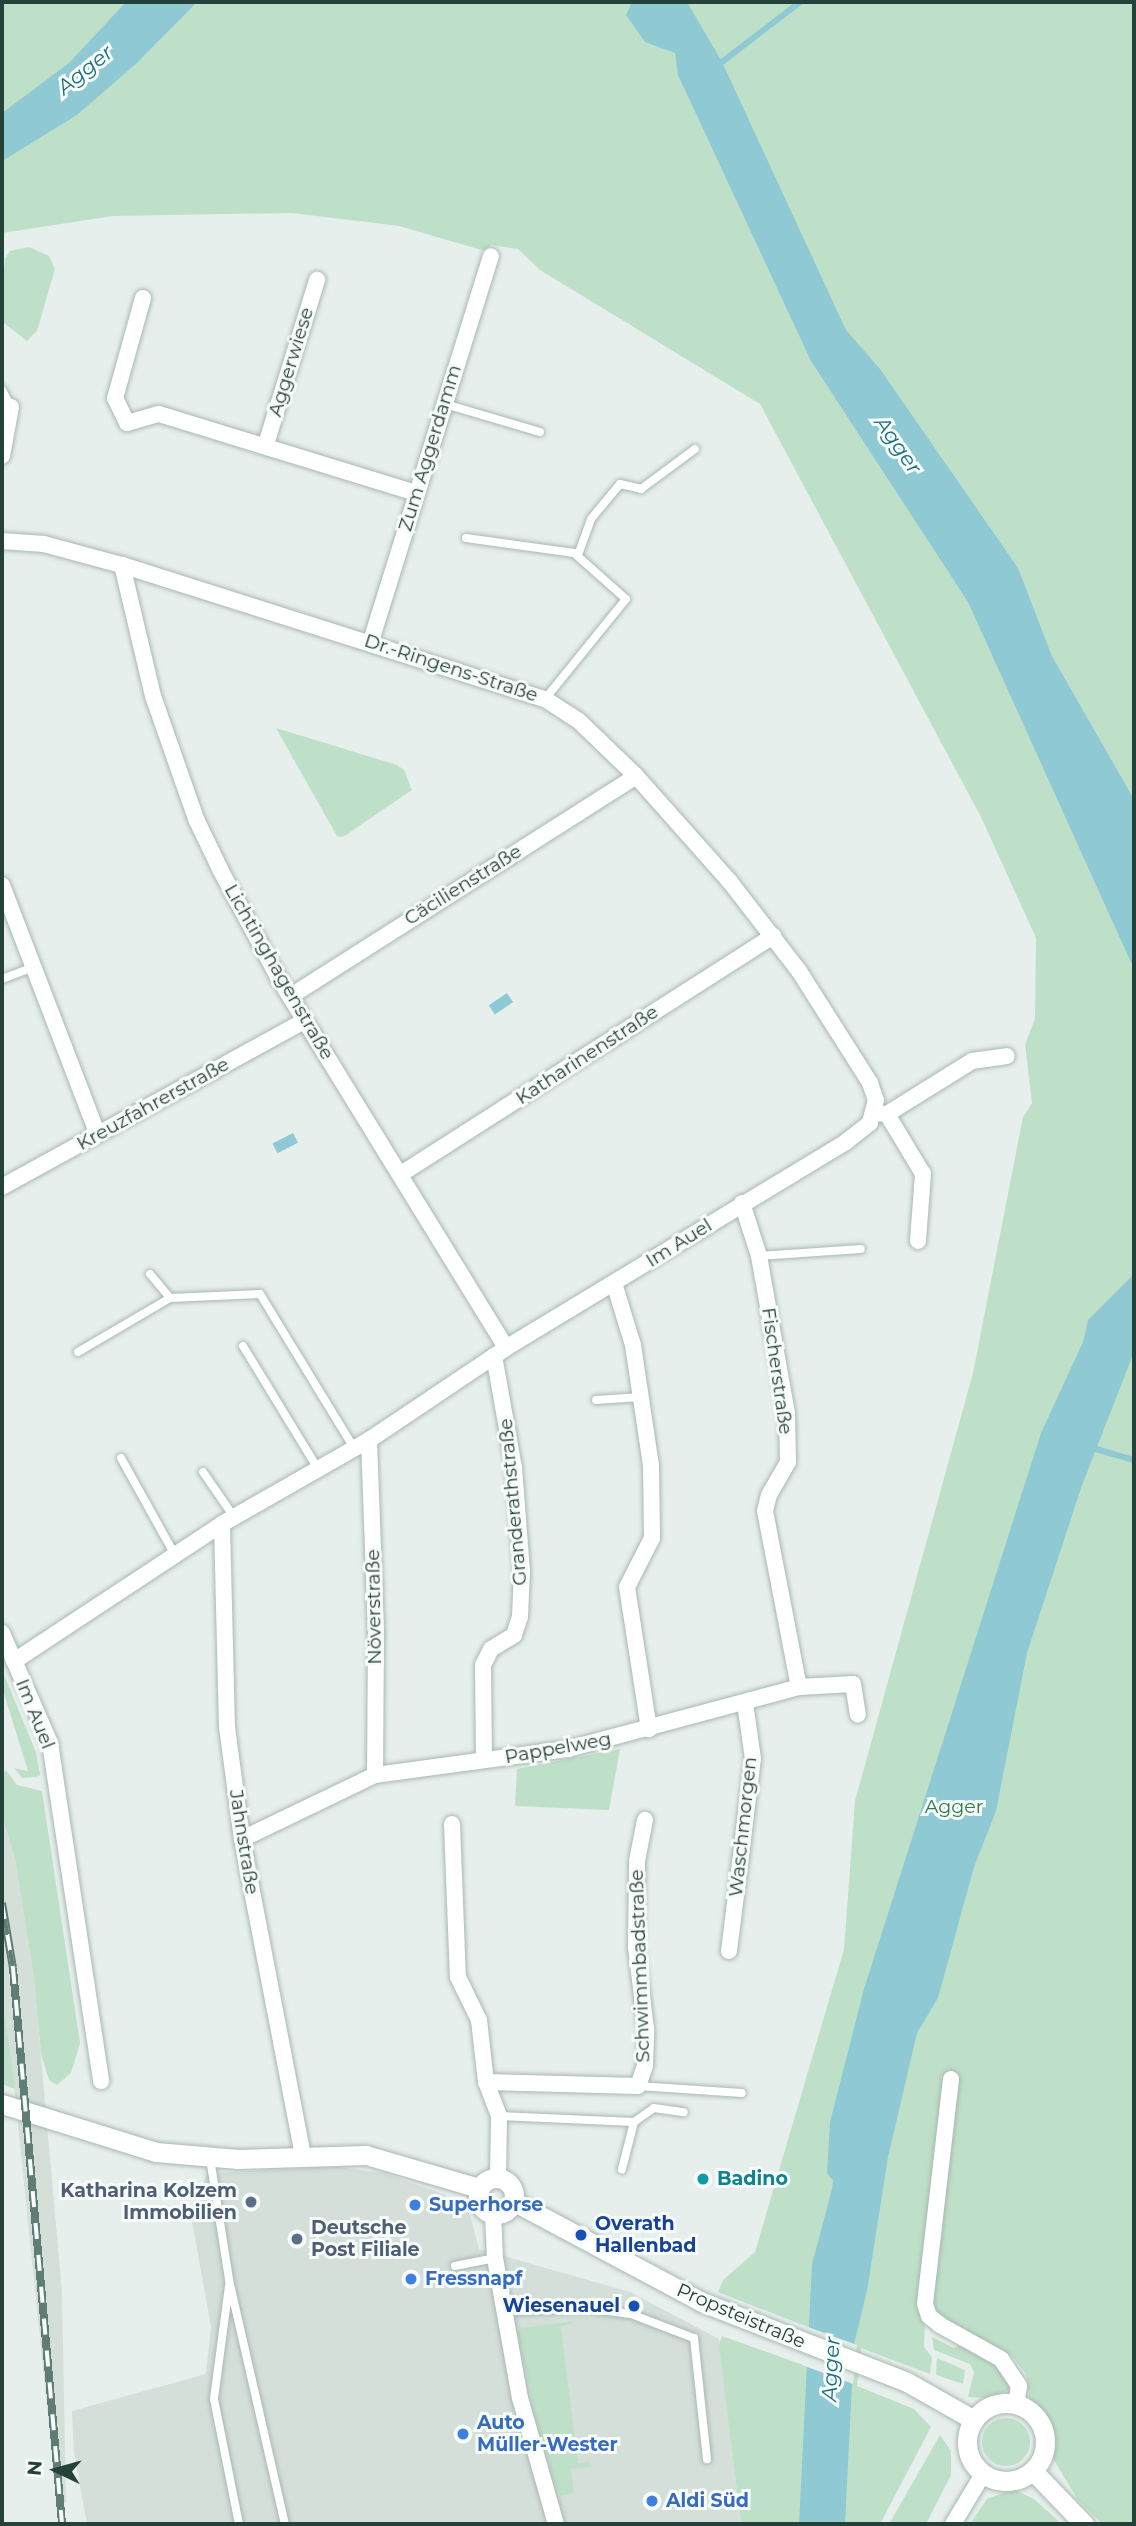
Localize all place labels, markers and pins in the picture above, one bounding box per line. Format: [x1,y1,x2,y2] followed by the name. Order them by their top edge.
[717,2168,788,2190] place label: Badino
[695,2171,711,2187] marker: Badino
[60,2180,237,2224] place label: Katharina Kolzem Immobilien
[243,2194,259,2210] marker: Katharina Kolzem Immobilien
[429,2194,543,2216] place label: Superhorse
[407,2197,423,2213] marker: Superhorse
[595,2213,697,2257] place label: Overath Hallenbad
[311,2217,420,2261] place label: Deutsche Post Filiale
[573,2227,589,2243] marker: Overath Hallenbad
[289,2231,305,2247] marker: Deutsche Post Filiale
[425,2268,522,2290] place label: Fressnapf
[403,2271,419,2287] marker: Fressnapf
[503,2295,620,2317] place label: Wiesenauel
[626,2298,642,2314] marker: Wiesenauel
[477,2412,618,2456] place label: Auto Müller-Wester
[455,2426,471,2442] marker: Auto Müller-Wester
[666,2490,749,2512] place label: Aldi Süd
[644,2493,660,2509] marker: Aldi Süd

